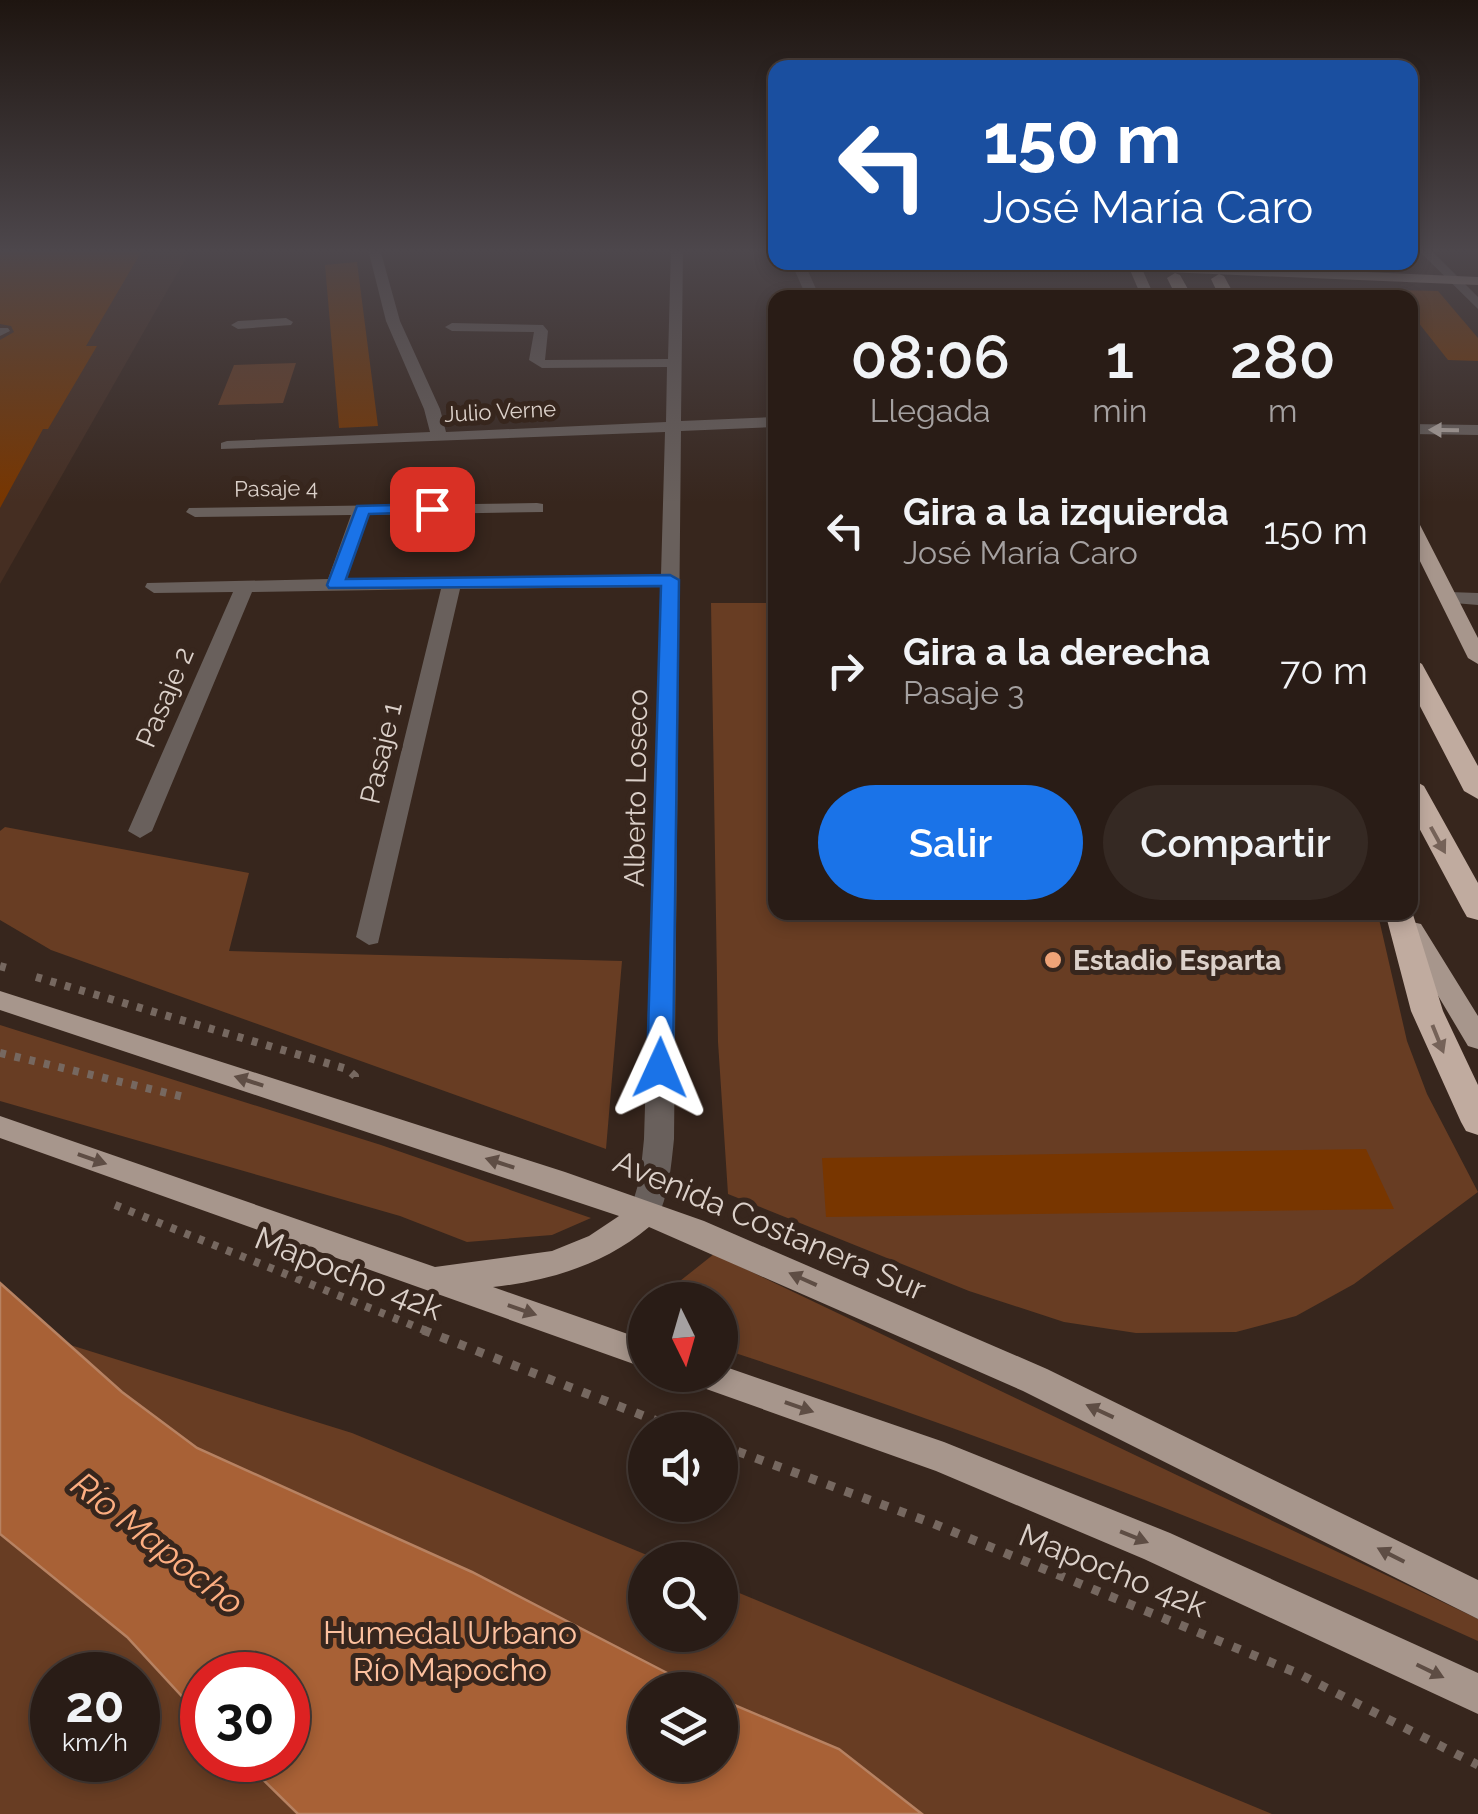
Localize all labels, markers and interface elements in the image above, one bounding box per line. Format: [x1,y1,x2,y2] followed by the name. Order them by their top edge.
[983,97,1181,179] text: 150 m
[818,100,948,230] icon: left
[983,181,1313,234] text: José María Caro
[850,322,1010,392] text: 08:06
[1106,322,1134,392] text: 1
[1230,322,1336,392] text: 280
[870,392,991,429] text: Llegada
[1092,392,1147,429] text: min
[1268,392,1297,429] text: m
[443,395,557,427] street label: Julio Verne
[1427,421,1459,437] one-way arrow
[390,467,475,552] pin
[234,474,318,502] street label: Pasaje 4
[405,482,460,537] icon: arrive
[903,489,1229,534] text: Gira a la izquierda
[818,503,873,558] icon: left
[1263,508,1368,553] text: 150 m
[903,534,1138,571] text: José María Caro
[903,629,1210,674] text: Gira a la derecha
[129,642,201,752] street label: Pasaje 2
[818,643,873,698] icon: right
[1280,648,1368,693] text: 70 m
[903,674,1024,711] text: Pasaje 3
[618,689,654,887] street label: Alberto Loseco
[353,699,409,807] street label: Pasaje 1
[818,785,1083,900] button: Salir
[1103,785,1368,900] button: Compartir
[1429,826,1447,854] one-way arrow
[1073,944,1281,977] place label: Estadio Esparta
[1042,949,1064,971] marker: Estadio Esparta
[608,1016,712,1120] position arrow
[1430,1024,1446,1054] one-way arrow
[234,1072,264,1087] one-way arrow
[608,1142,932,1308] street label: Avenida Costanera Sur
[77,1153,107,1168] one-way arrow
[485,1154,515,1169] one-way arrow
[250,1219,448,1327] street label: Mapocho 42k
[788,1271,818,1287] one-way arrow
[628,1282,738,1392] north arrow
[628,1282,738,1782] map controls
[507,1303,537,1318] one-way arrow
[784,1400,814,1415] one-way arrow
[1085,1402,1114,1419] one-way arrow
[628,1412,738,1522] button: sound
[64,1463,252,1623] water label: Río Mapocho
[1014,1516,1212,1624] street label: Mapocho 42k
[1119,1529,1149,1545] one-way arrow
[628,1542,738,1652] button: search
[1377,1547,1406,1564] one-way arrow
[323,1614,577,1688] park label: Humedal Urbano Río Mapocho
[180,1652,310,1782] speed limit sign: 30
[1416,1662,1445,1679] one-way arrow
[628,1672,738,1782] button: layers
[66,1675,124,1734] text: 20
[62,1727,128,1757] text: km/h

